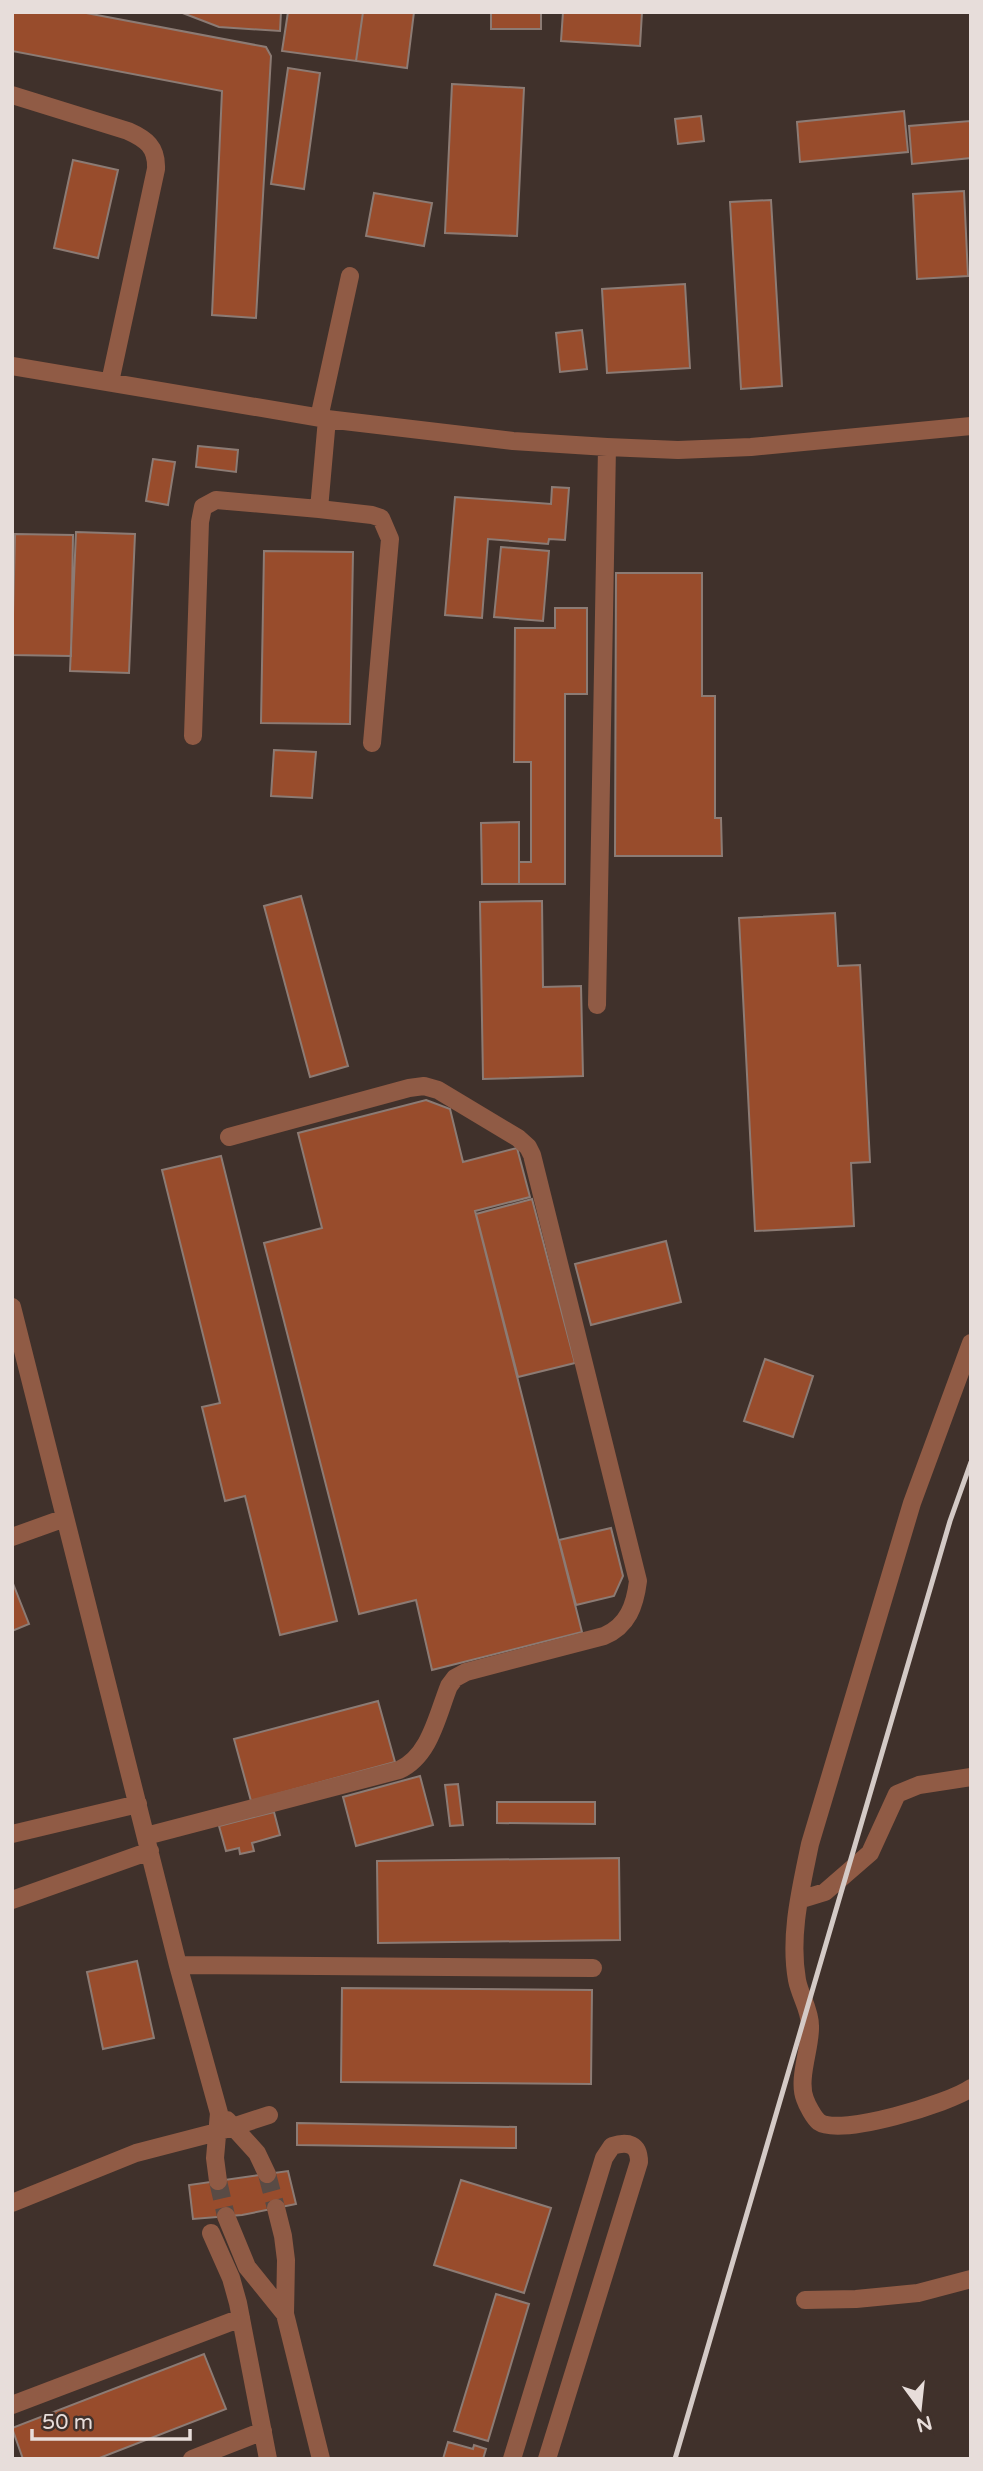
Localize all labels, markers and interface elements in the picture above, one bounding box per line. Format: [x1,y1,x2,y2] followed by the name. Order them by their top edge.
[885,2373,955,2443] north arrow
[32,2398,189,2442] scale bar
[42,2410,93,2435] text: 50 m
[914,2411,934,2436] text: N

